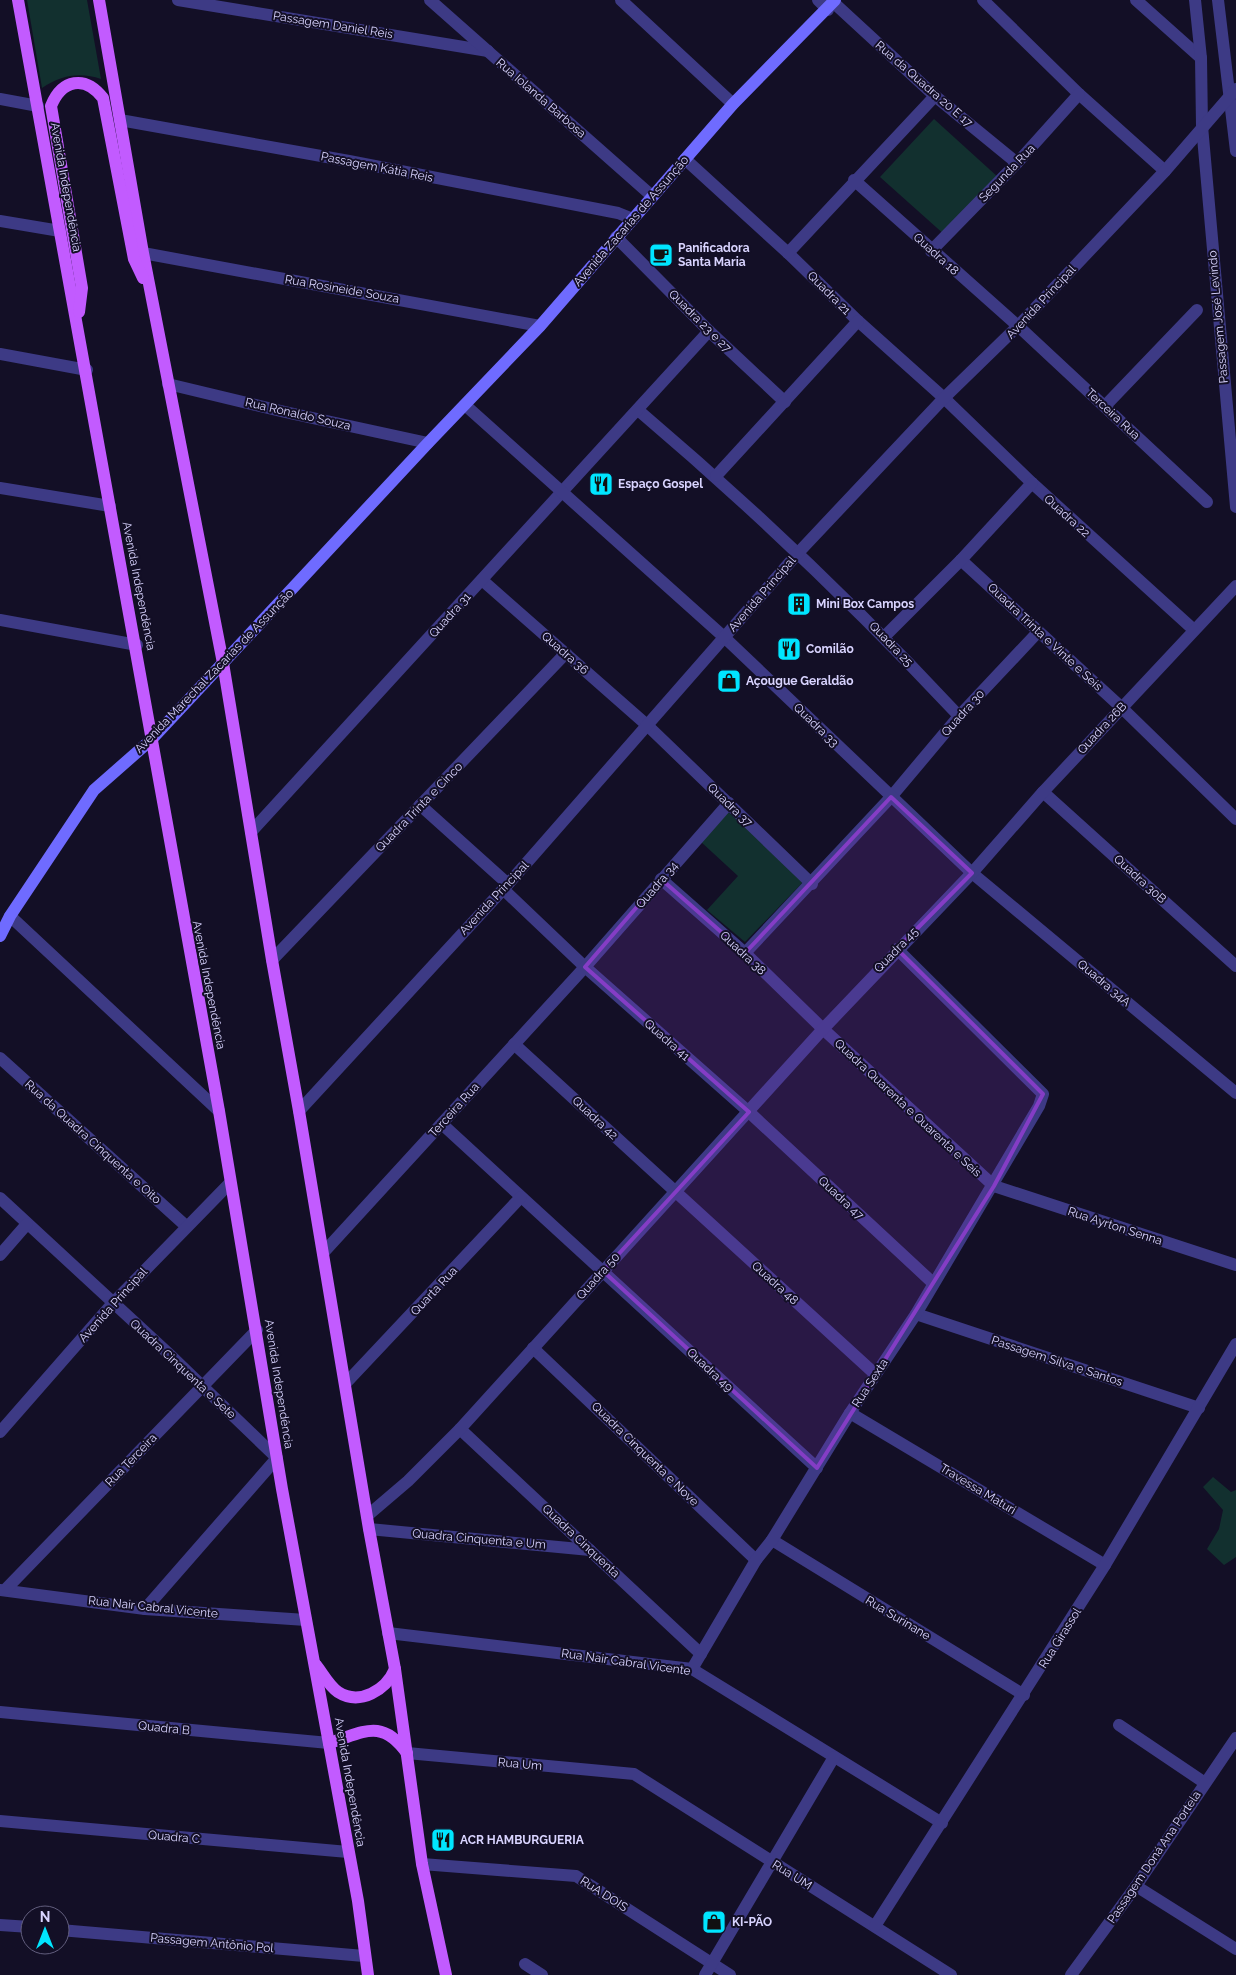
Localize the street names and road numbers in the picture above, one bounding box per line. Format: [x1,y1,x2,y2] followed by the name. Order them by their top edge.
[272,9,394,41] street label: Passagem Daniel Reis
[873,38,976,130] street label: Rua da Quadra 20 E 17
[493,55,589,141] street label: Rua Iolanda Barbosa
[48,121,84,253] street label: Avenida Independência
[976,141,1038,205] street label: Segunda Rua
[320,149,435,185] street label: Passagem Kátia Reis
[571,153,691,289] street label: Avenida Zacarias de Assunção
[910,230,962,278] street label: Quadra 18
[1205,250,1231,384] street label: Passagem José Levindo
[1003,262,1079,342] street label: Avenida Principal
[804,268,854,318] street label: Quadra 21
[284,272,400,306] street label: Rua Rosineide Souza
[666,287,734,355] street label: Quadra 23 e 27
[1083,386,1143,442] street label: Terceira Rua
[244,395,352,433] street label: Rua Ronaldo Souza
[1041,492,1093,540] street label: Quadra 22
[120,520,158,652] street label: Avenida Independência
[725,553,799,635] street label: Avenida Principal
[985,580,1105,694] street label: Quadra Trinta e Vinte e Seis
[132,586,296,756] street label: Avenida Marechal Zacarias de Assunção
[426,590,474,640] street label: Quadra 31
[866,619,916,670] street label: Quadra 25
[539,629,591,677] street label: Quadra 36
[939,687,987,739] street label: Quadra 30
[1075,699,1129,757] street label: Quadra 26B
[791,700,841,750] street label: Quadra 33
[373,759,465,855] street label: Quadra Trinta e Cinco
[705,780,756,830] street label: Quadra 37
[1111,852,1169,906] street label: Quadra 30B
[456,858,532,938] street label: Avenida Principal
[633,859,681,911] street label: Quadra 34
[190,919,228,1051] street label: Avenida Independência
[871,924,921,975] street label: Quadra 45
[717,928,769,978] street label: Quadra 38
[1075,957,1133,1009] street label: Quadra 34A
[641,1016,693,1064] street label: Quadra 41
[832,1036,984,1180] street label: Quadra Quarenta e Quarenta e Seis
[22,1077,164,1207] street label: Rua da Quadra Cinquenta e Oito
[426,1080,482,1140] street label: Terceira Rua
[569,1094,621,1142] street label: Quadra 42
[815,1174,867,1223] street label: Quadra 47
[1066,1204,1164,1248] street label: Rua Ayrton Senna
[573,1250,623,1302] street label: Quadra 50
[749,1259,801,1307] street label: Quadra 48
[76,1264,151,1345] street label: Avenida Principal
[408,1264,460,1318] street label: Quarta Rua
[127,1316,239,1422] street label: Quadra Cinquenta e Sete
[262,1318,296,1450] street label: Avenida Independência
[990,1333,1125,1389] street label: Passagem Silva e Santos
[684,1345,736,1395] street label: Quadra 49
[849,1356,891,1410] street label: Rua Sexta
[589,1399,701,1509] street label: Quadra Cinquenta e Nove
[102,1431,160,1489] street label: Rua Terceira
[937,1461,1019,1517] street label: Travessa Maturi
[539,1501,623,1581] street label: Quadra Cinquenta
[412,1526,546,1552] street label: Quadra Cinquenta e Um
[87,1593,219,1621] street label: Rua Nair Cabral Vicente
[863,1593,933,1643] street label: Rua Surinane
[1036,1605,1084,1671] street label: Rua Girassol
[560,1646,692,1678] street label: Rua Nair Cabral Vicente
[332,1716,368,1848] street label: Avenida Independência
[137,1718,191,1738] street label: Quadra B
[497,1755,543,1773] street label: Rua Um
[1104,1788,1204,1926] street label: Passagem Doná Ana Portela
[147,1828,201,1846] street label: Quadra C
[770,1857,814,1893] street label: Rua UM
[578,1874,630,1914] street label: RuA DOIS
[150,1931,275,1955] street label: Passagem Antônio Pol

